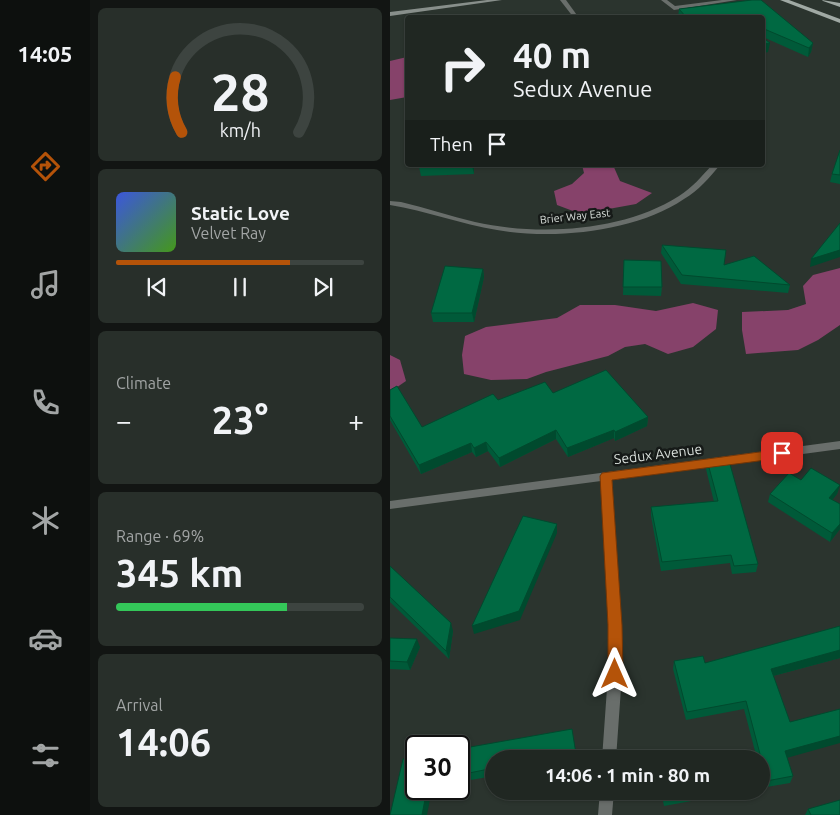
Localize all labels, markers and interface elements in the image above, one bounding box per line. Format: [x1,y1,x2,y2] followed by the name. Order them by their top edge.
[430,35,495,100] icon: right
[513,35,591,75] text: 40 m
[17,41,73,66] text: 14:05
[211,63,269,121] text: 28
[513,76,652,101] text: Sedux Avenue
[219,120,261,140] text: km/h
[483,130,511,158] icon: arrive
[430,133,473,155] text: Then
[28,149,63,184] icon: directions
[191,202,290,224] text: Static Love
[539,206,612,226] street label: Brier Way East
[191,224,266,242] text: Velvet Ray
[28,267,63,302] icon: music
[143,273,171,301] icon: previous
[226,273,254,301] icon: pause
[309,273,337,301] icon: next
[116,374,171,392] text: Climate
[28,385,63,420] icon: phone
[212,399,268,441] text: 23°
[116,405,132,436] text: −
[348,405,364,436] text: +
[761,432,803,474] pin
[768,439,796,467] icon: arrive
[613,441,703,467] street label: Sedux Avenue
[28,503,63,538] icon: climate
[116,527,204,545] text: Range · 69%
[116,552,243,594] text: 345 km
[28,621,63,656] icon: car
[588,647,640,699] position arrow
[116,696,163,714] text: Arrival
[116,721,211,763] text: 14:06
[405,735,470,800] speed limit sign: 30
[28,738,63,773] icon: filters
[545,764,710,786] text: 14:06 · 1 min · 80 m

